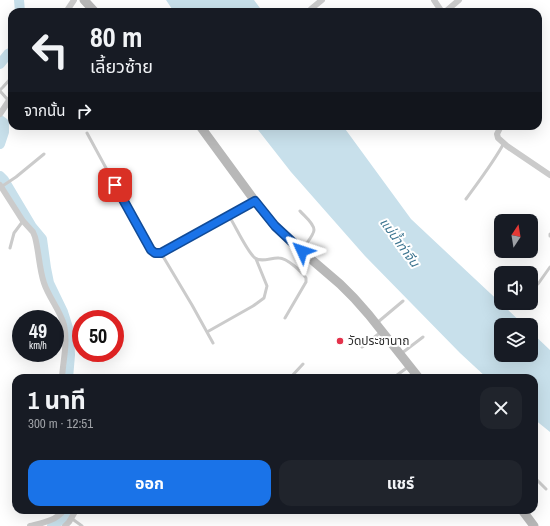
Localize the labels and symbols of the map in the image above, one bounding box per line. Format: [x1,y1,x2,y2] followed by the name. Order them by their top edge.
[98,168,132,202] pin
[376,214,425,271] water label: แม่น้ำท่าจีน
[494,214,538,258] north arrow
[281,230,323,272] position arrow
[72,310,124,362] speed limit sign: 50
[348,333,409,349] place label: วัดประชานาถ
[335,336,345,346] marker: วัดประชานาถ

